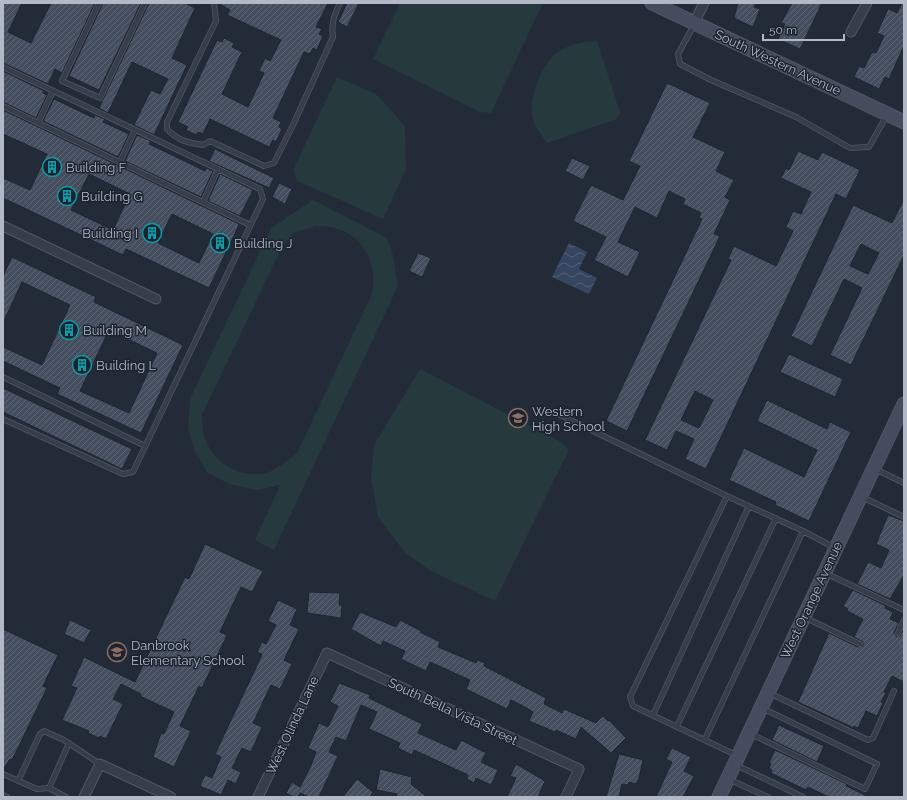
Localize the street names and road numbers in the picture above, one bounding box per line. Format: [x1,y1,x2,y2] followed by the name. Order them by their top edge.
[712,27,844,98] street label: South Western Avenue
[778,539,845,661] street label: West Orange Avenue
[263,674,322,777] street label: West Olinda Lane
[386,675,520,748] street label: South Bella Vista Street

